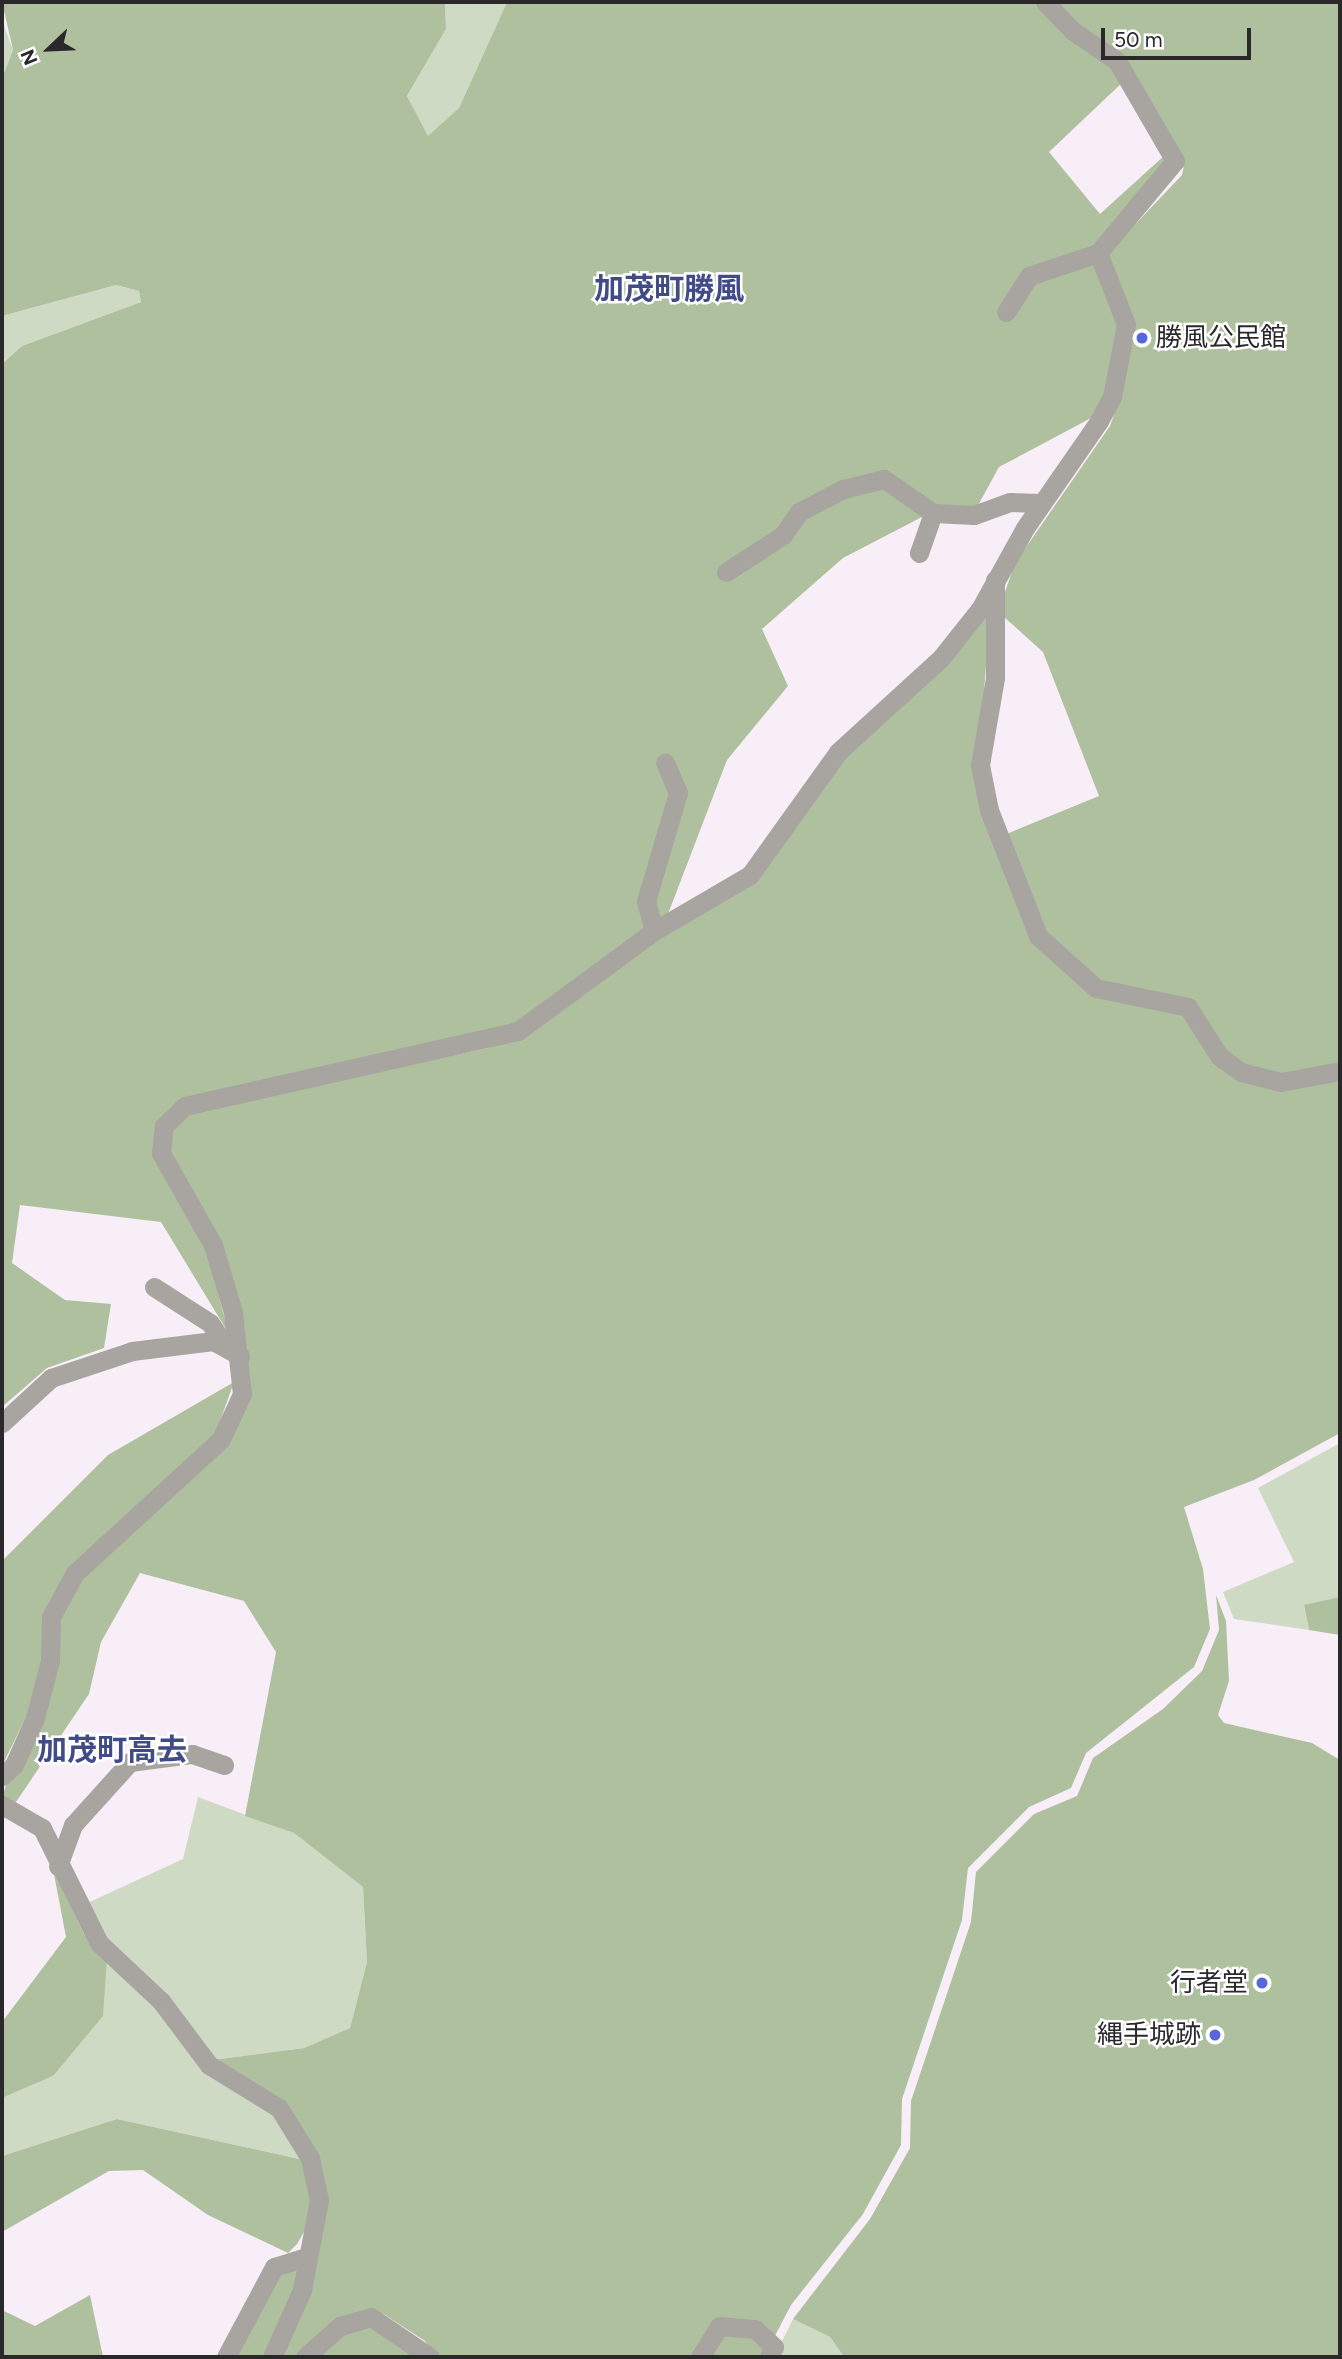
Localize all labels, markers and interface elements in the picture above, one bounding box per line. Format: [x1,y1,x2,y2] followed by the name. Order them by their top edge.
[14,14,84,84] north arrow
[1104,14,1254,58] scale bar
[1114,27,1163,52] text: 50 m
[16,46,43,69] text: N
[594,271,744,307] district label: 加茂町勝風
[1156,322,1286,354] place label: 勝風公民館
[1134,330,1150,346] marker: 勝風公民館
[37,1732,187,1768] district label: 加茂町高去
[1170,1967,1248,1999] place label: 行者堂
[1254,1975,1270,1991] marker: 行者堂
[1097,2019,1201,2051] place label: 縄手城跡
[1207,2027,1223,2043] marker: 縄手城跡

